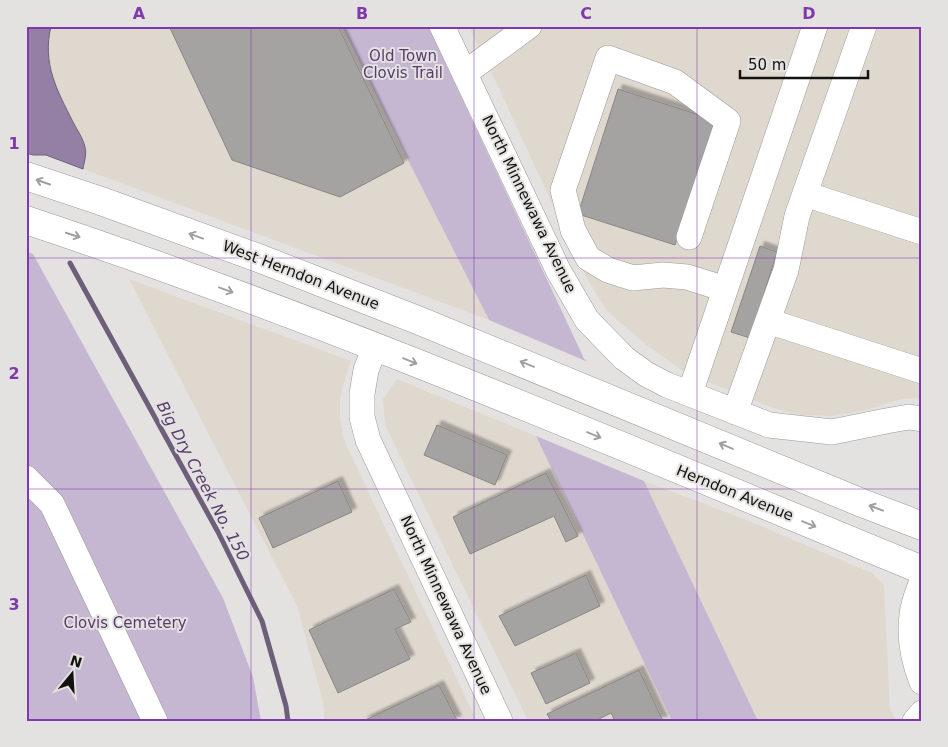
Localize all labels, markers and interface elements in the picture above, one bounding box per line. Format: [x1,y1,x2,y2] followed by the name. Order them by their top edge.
[133,4,146,23] text: A
[356,4,368,23] text: B
[580,4,592,23] text: C
[802,4,816,23] text: D
[363,47,443,82] park label: Old Town Clovis Trail
[740,48,868,80] scale bar
[748,56,786,74] text: 50 m
[478,112,580,296] street label: North Minnewawa Avenue
[8,134,20,153] text: 1
[36,177,51,186] one-way arrow
[188,230,204,240] one-way arrow
[64,231,80,240] one-way arrow
[220,237,382,313] street label: West Herndon Avenue
[217,286,233,295] one-way arrow
[402,357,417,366] one-way arrow
[520,359,535,368] one-way arrow
[8,364,20,383] text: 2
[153,398,253,564] water label: Big Dry Creek No. 150
[586,432,601,441] one-way arrow
[719,441,734,451] one-way arrow
[674,461,796,525] street label: Herndon Avenue
[869,503,884,513] one-way arrow
[397,513,495,697] street label: North Minnewawa Avenue
[801,520,816,529] one-way arrow
[8,595,20,614] text: 3
[63,614,187,632] park label: Clovis Cemetery
[48,650,98,700] north arrow
[68,652,84,671] text: N

